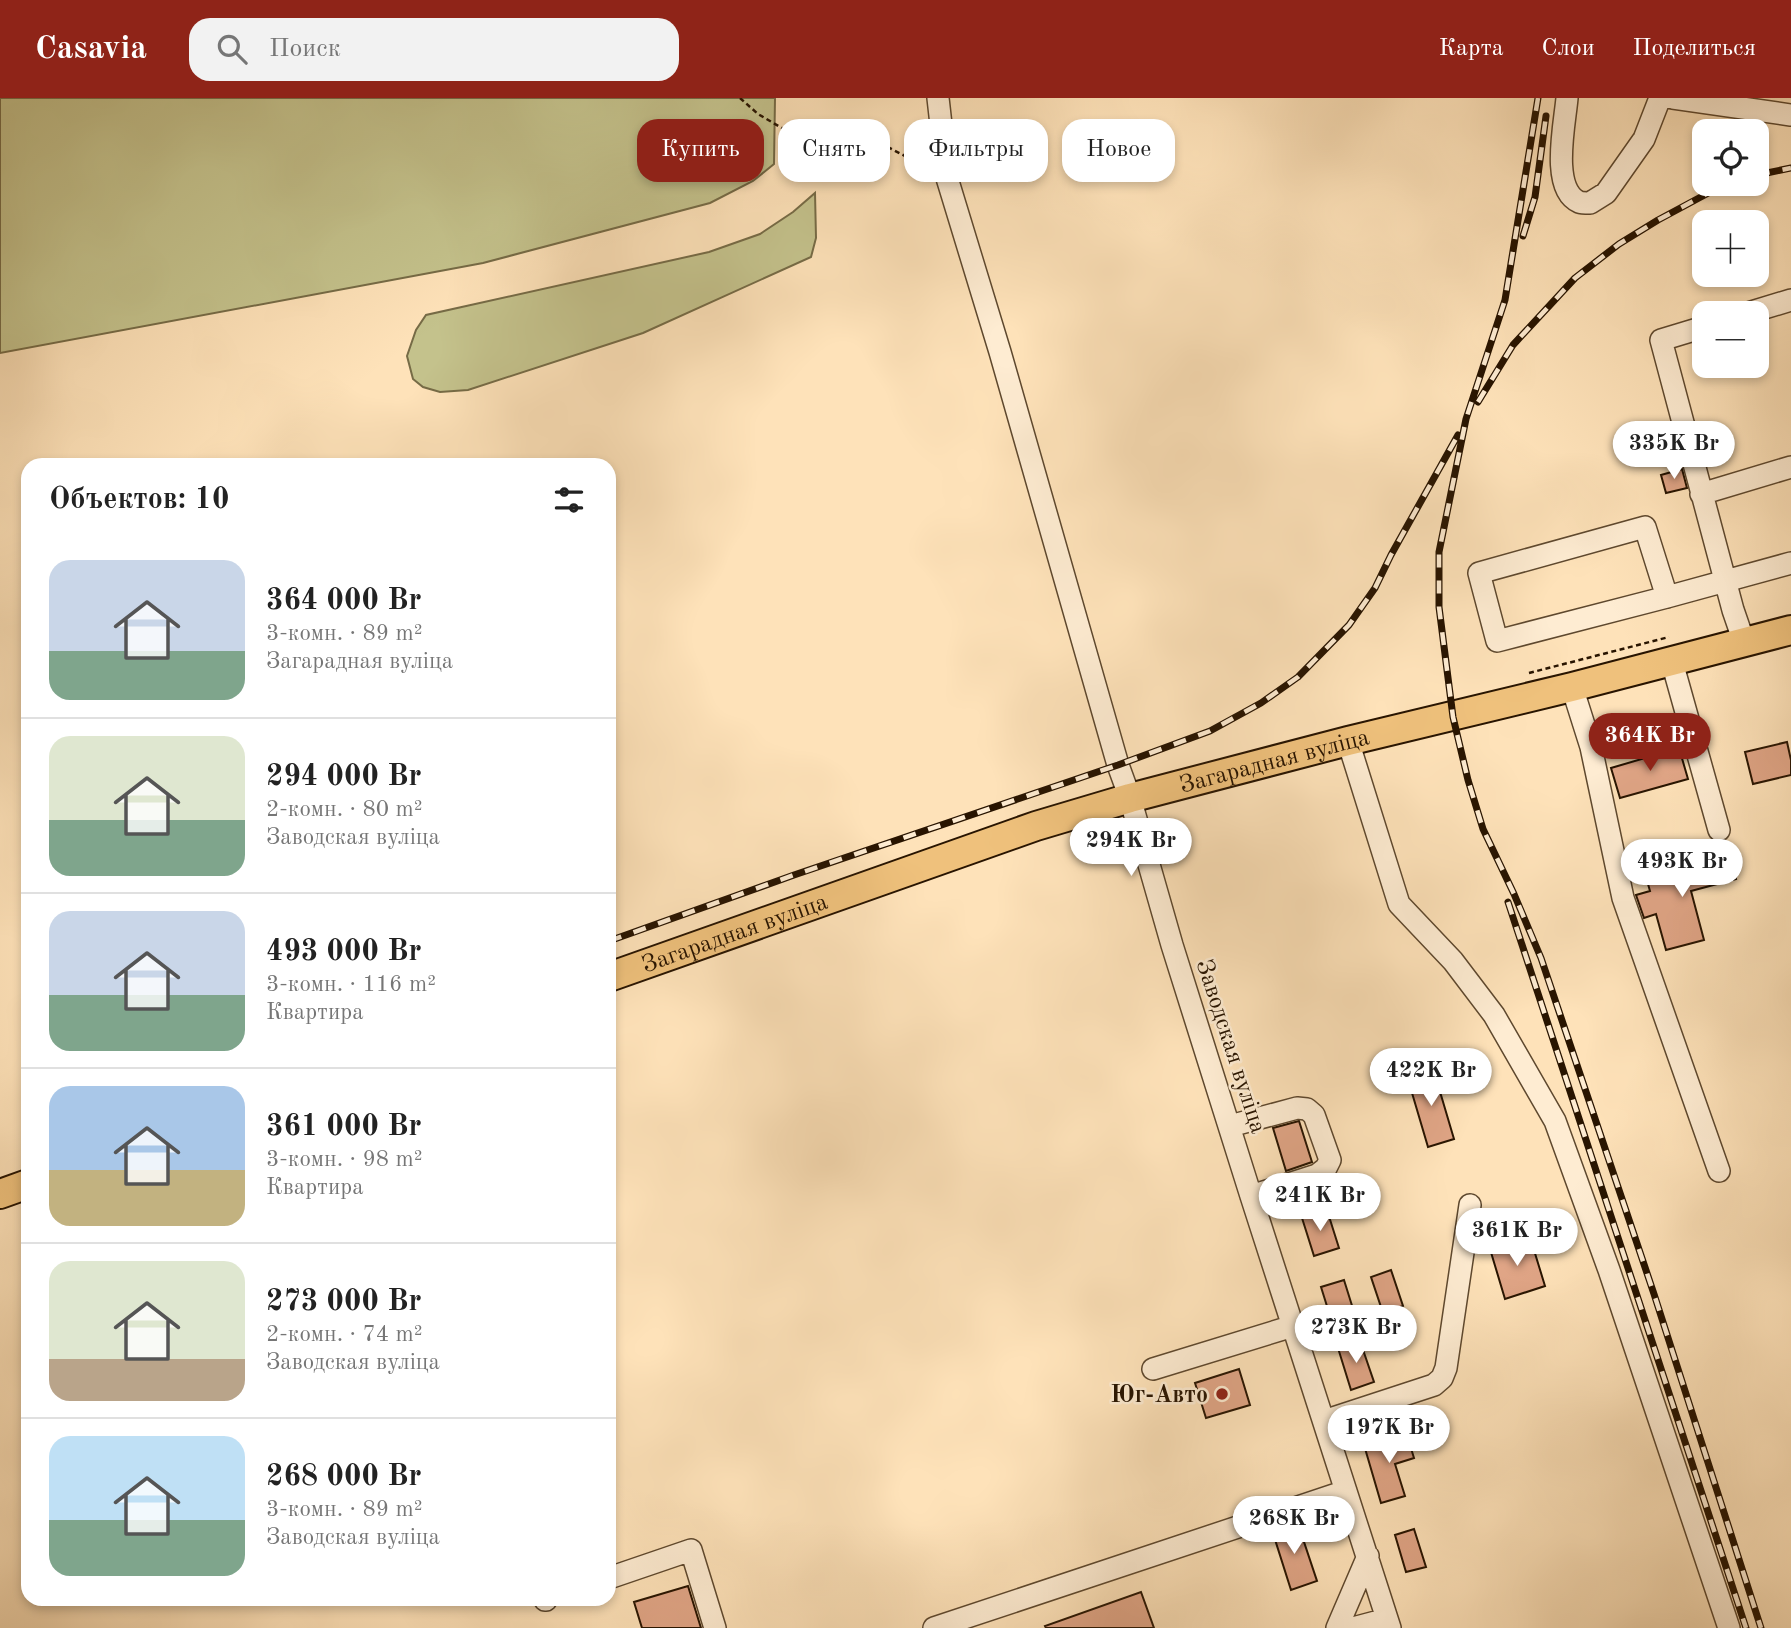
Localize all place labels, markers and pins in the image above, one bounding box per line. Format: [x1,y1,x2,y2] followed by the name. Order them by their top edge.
[1609,422,1739,481] pin: 335K Br
[1585,714,1715,773] pin: 364K Br
[1066,818,1196,878] pin: 294K Br
[1617,840,1747,899] pin: 493K Br
[1366,1048,1496,1108] pin: 422K Br
[1255,1174,1385,1233] pin: 241K Br
[1452,1208,1582,1268] pin: 361K Br
[1291,1306,1421,1365] pin: 273K Br
[1110,1384,1208,1408] place label: Юг-Авто
[1214,1386,1230,1402] marker: Юг-Авто
[1324,1406,1454,1465] pin: 197K Br
[1229,1496,1359,1556] pin: 268K Br

